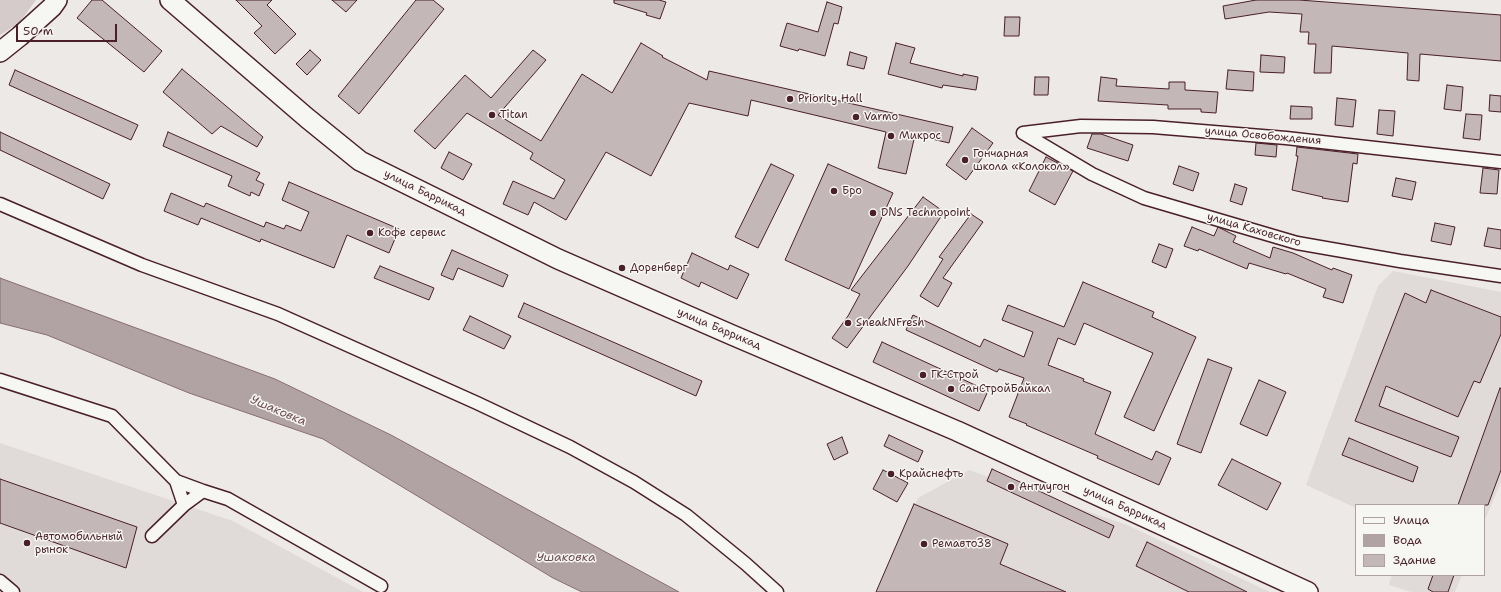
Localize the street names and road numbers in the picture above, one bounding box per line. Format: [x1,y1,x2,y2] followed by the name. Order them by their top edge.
[1204,124,1322,148] street label: улица Освобождения
[382,167,468,219] street label: улица Баррикад
[1205,210,1303,250] street label: улица Каховского
[675,305,763,353] street label: улица Баррикад
[1081,484,1169,532] street label: улица Баррикад

